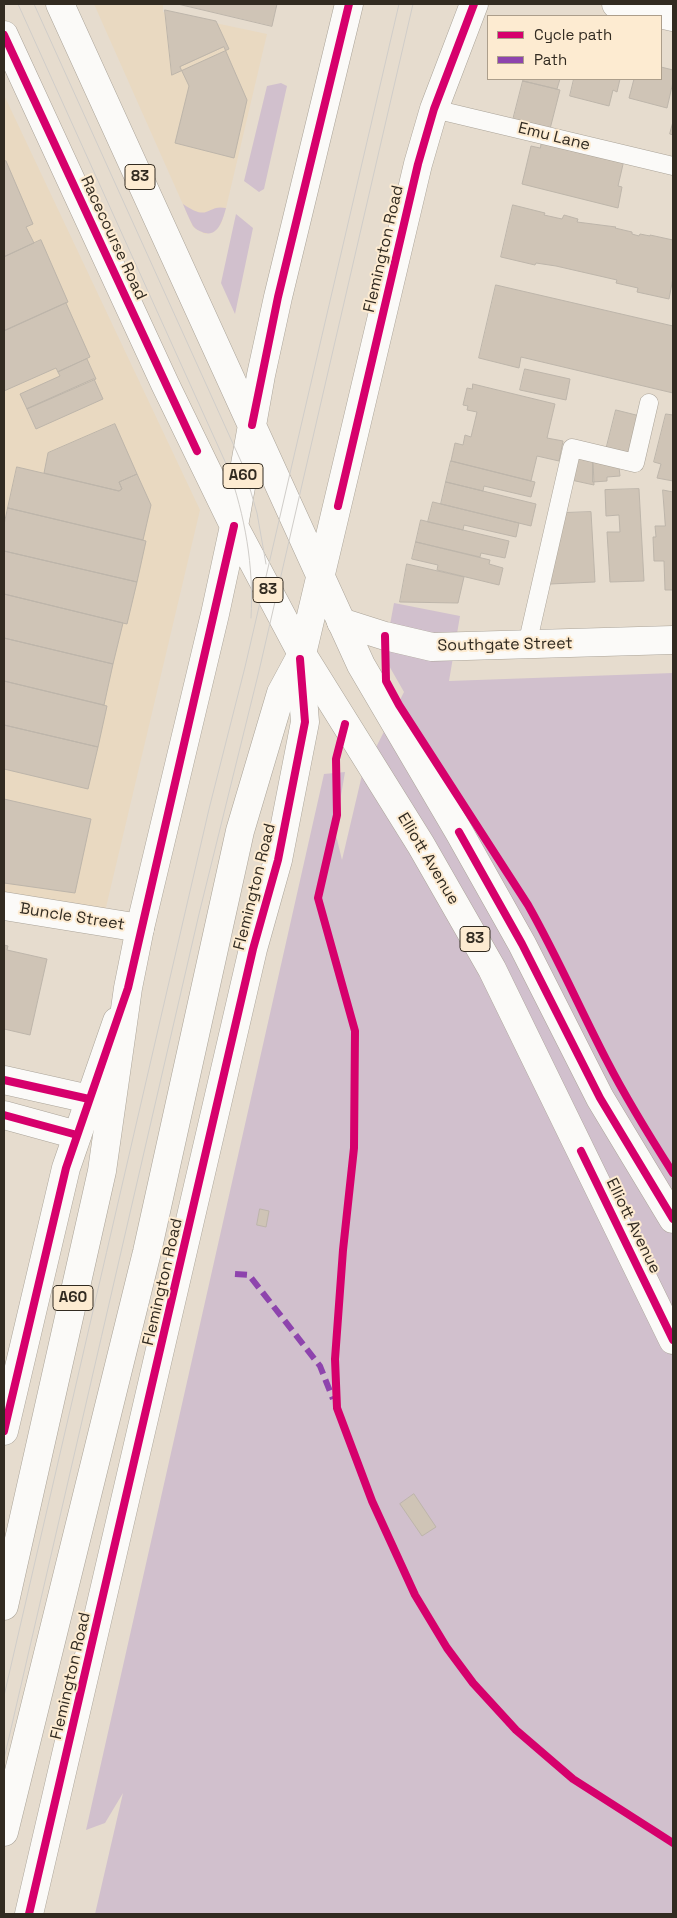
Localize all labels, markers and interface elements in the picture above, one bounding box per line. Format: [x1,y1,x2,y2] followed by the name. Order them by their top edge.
[487,15,662,80] legend
[534,25,612,44] text: Cycle path
[534,50,567,69] text: Path
[516,119,592,155] street label: Emu Lane
[125,164,155,190] road number: 83
[76,173,150,303] street label: Racecourse Road
[360,184,408,314] street label: Flemington Road
[223,464,263,488] road number: A60
[253,578,283,602] road number: 83
[437,634,573,656] street label: Southgate Street
[393,810,463,908] street label: Elliott Avenue
[230,822,280,952] street label: Flemington Road
[18,899,126,935] street label: Buncle Street
[460,926,490,952] road number: 83
[602,1175,664,1277] street label: Elliott Avenue
[139,1217,187,1347] street label: Flemington Road
[53,1286,93,1310] road number: A60
[47,1611,95,1741] street label: Flemington Road

